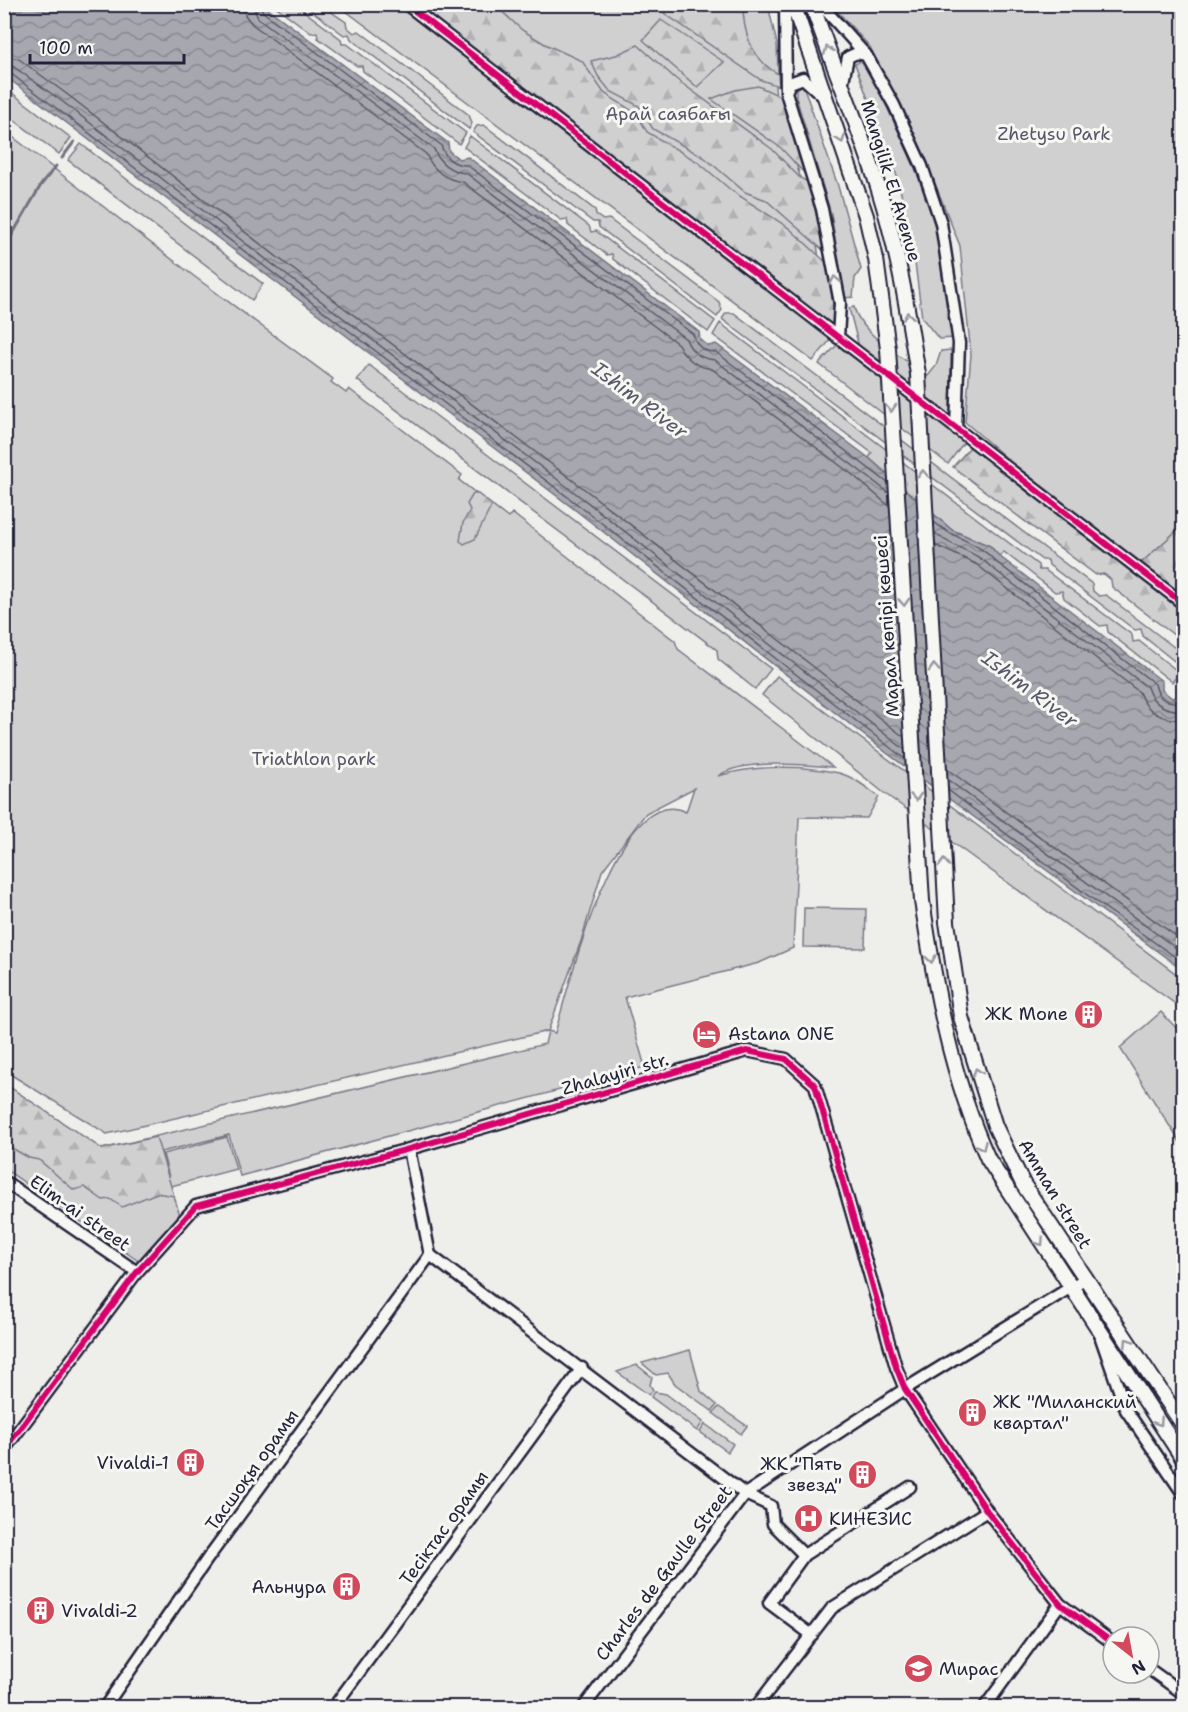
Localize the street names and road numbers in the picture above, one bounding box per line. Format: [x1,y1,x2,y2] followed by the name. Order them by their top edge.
[855,97,927,265] street label: Mangilik El Avenue
[869,534,905,718] street label: Марал көпірі көшесі
[559,1047,671,1101] street label: Zhalayiri str.
[1013,1135,1097,1253] street label: Amman street
[25,1169,135,1257] street label: Elim-ai street
[200,1405,304,1535] street label: Тасшоқы орамы
[394,1466,494,1590] street label: Тесіктас орамы
[590,1480,738,1666] street label: Charles de Gaulle Street

